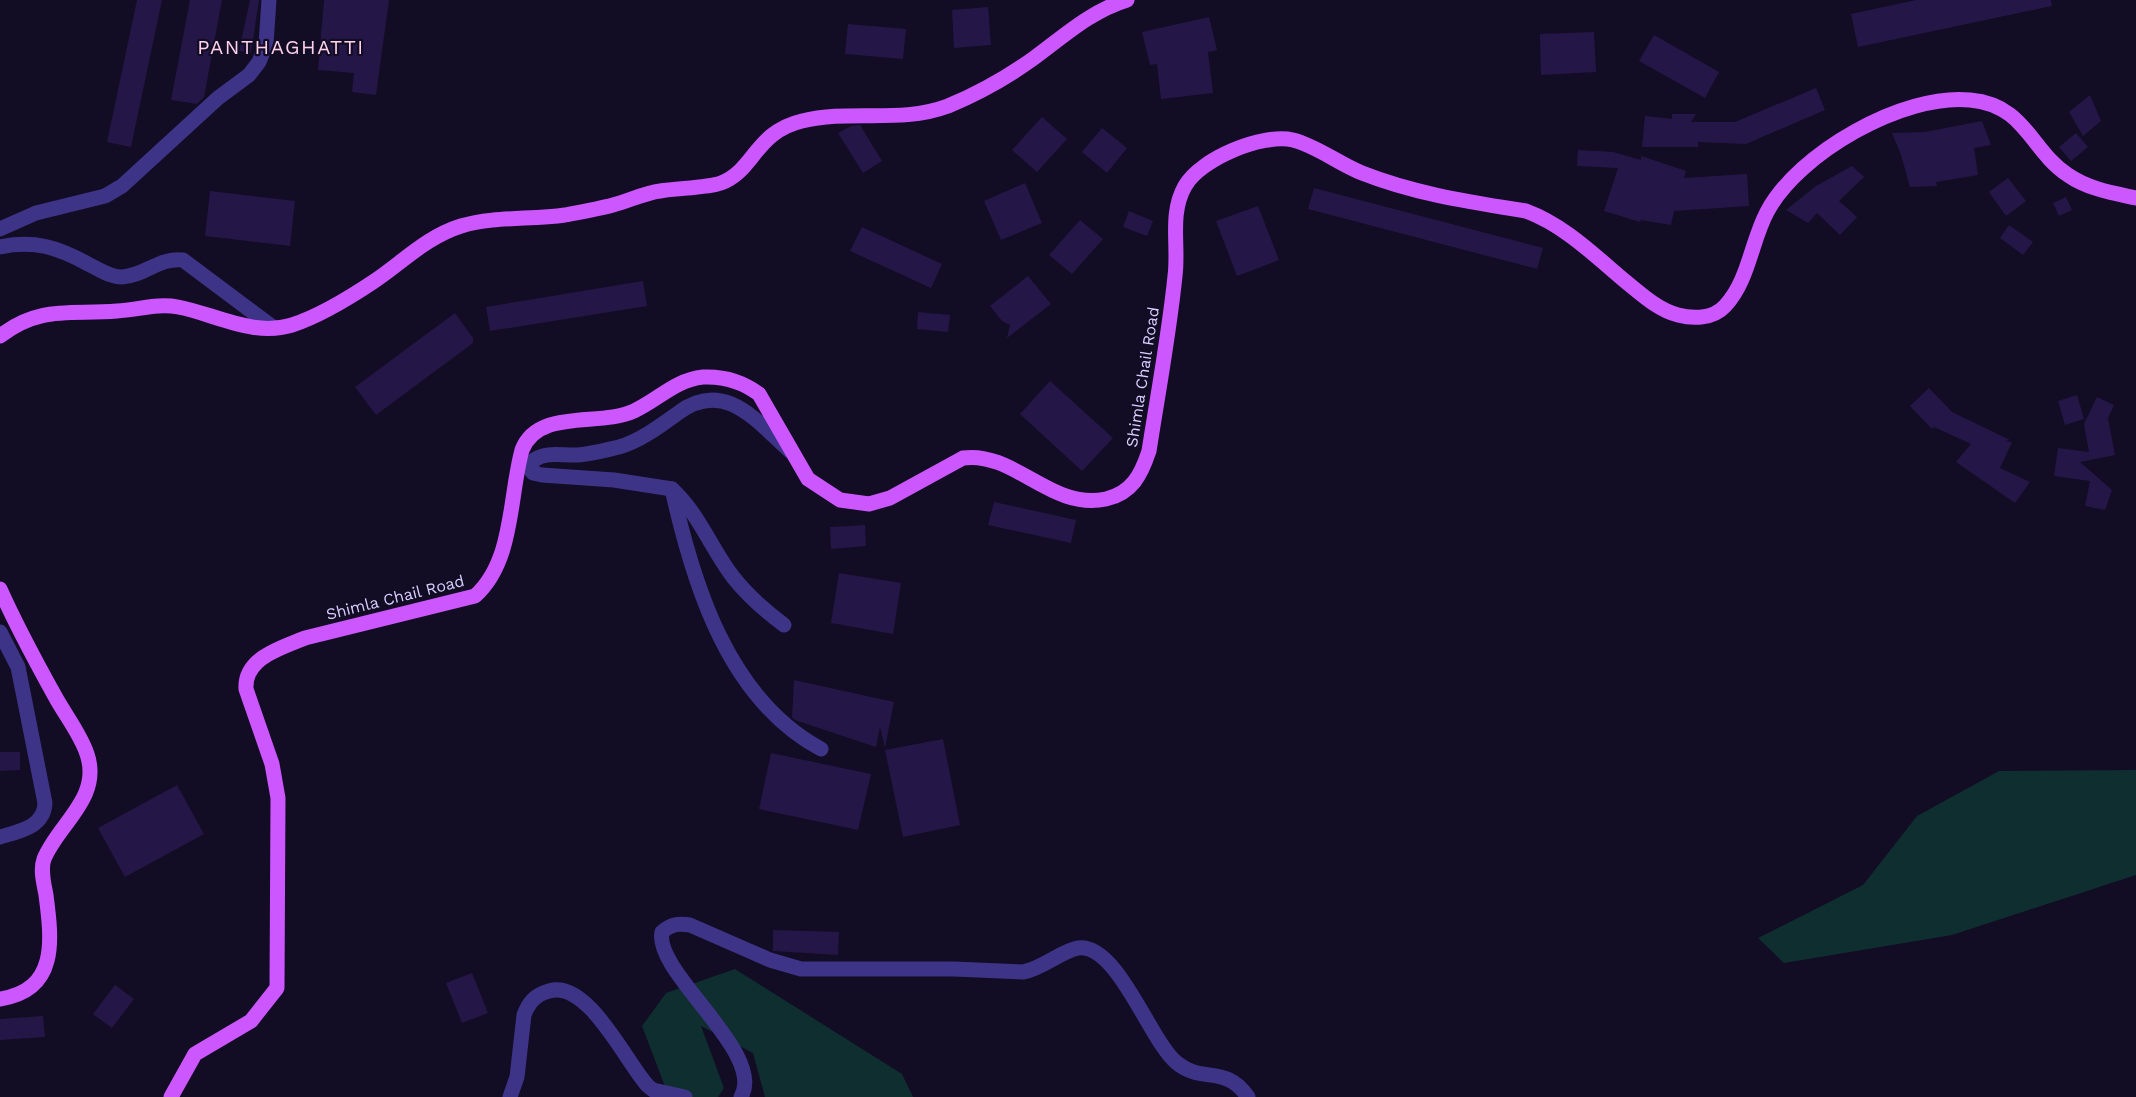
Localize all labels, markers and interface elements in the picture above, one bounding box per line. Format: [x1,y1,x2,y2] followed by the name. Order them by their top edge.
[197,35,365,59] district label: PANTHAGHATTI
[1122,306,1163,449] street label: Shimla Chail Road
[324,571,466,624] street label: Shimla Chail Road

